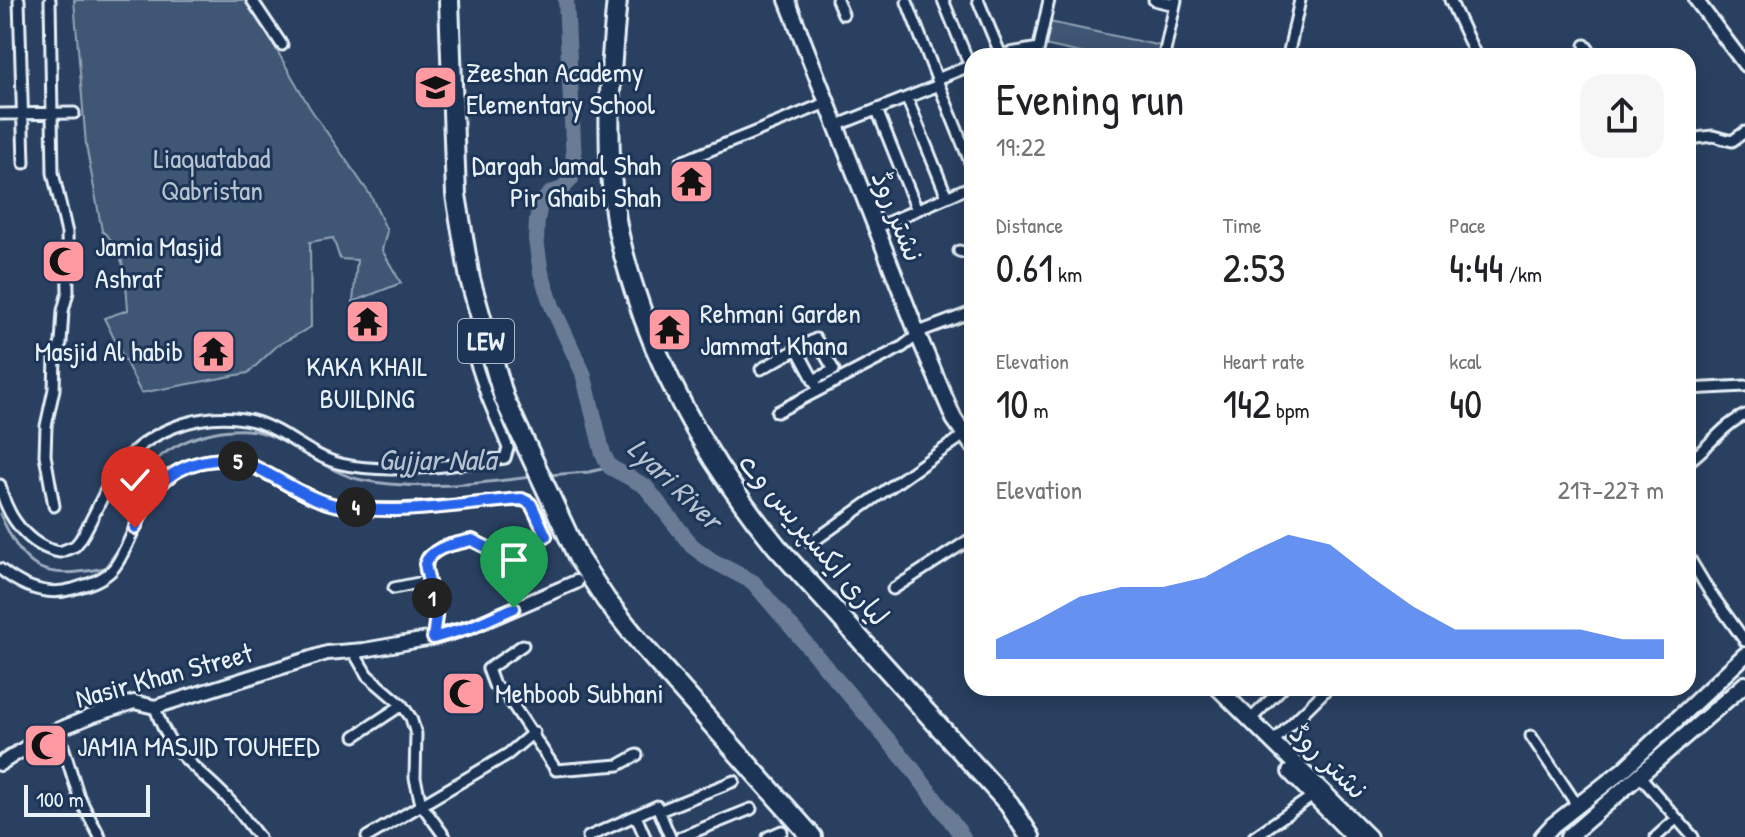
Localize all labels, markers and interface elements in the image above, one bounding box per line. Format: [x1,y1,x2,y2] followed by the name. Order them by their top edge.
[466,53,656,123] place label: Zeeshan Academy Elementary School
[411,64,459,112] school or university icon: Zeeshan Academy Elementary School
[996,69,1184,129] text: Evening run
[1580,74,1664,158] button: share
[996,129,1045,164] text: 19:22
[154,139,270,209] park label: Liaquatabad Qabristan
[472,146,661,216] place label: Dargah Jamal Shah Pir Ghaibi Shah
[668,157,716,205] temple icon: Dargah Jamal Shah Pir Ghaibi Shah
[863,165,933,267] street label: نشتر روڈ
[996,210,1063,240] text: Distance
[1223,210,1262,240] text: Time
[1449,210,1486,240] text: Pace
[95,227,221,297] place label: Jamia Masjid Ashraf
[40,238,88,286] mosque icon: Jamia Masjid Ashraf
[996,240,1053,294] text: 0.61
[1223,240,1286,294] text: 2:53
[1449,240,1504,294] text: 4:44
[1053,259,1082,289] text: km
[1504,259,1542,289] text: /km
[700,294,861,364] place label: Rehmani Garden Jammat Khana
[343,297,391,345] temple icon: KAKA KHAIL BUILDING
[645,305,693,353] temple icon: Rehmani Garden Jammat Khana
[458,319,514,363] road number: LEW
[190,327,238,375] temple icon: Masjid Al habib
[35,332,183,370] place label: Masjid Al habib
[996,346,1069,376] text: Elevation
[1223,346,1305,376] text: Heart rate
[1449,346,1481,376] text: kcal
[306,347,428,417] place label: KAKA KHAIL BUILDING
[996,376,1028,430] text: 10
[1223,376,1271,430] text: 142
[1449,376,1482,430] text: 40
[1028,395,1048,425] text: m
[1271,395,1309,425] text: bpm
[619,428,734,541] water label: Lyari River
[378,439,499,479] water label: Gujjar Nala
[218,441,258,481] pin: 5
[730,444,898,634] street label: لیاری ایکسپریس وے
[101,446,169,528] pin
[233,446,243,476] text: 5
[113,458,157,502] icon: check
[996,472,1082,507] text: Elevation
[1558,472,1664,507] text: 217–227 m
[336,487,376,527] pin: 4
[352,492,360,522] text: 4
[480,526,548,608] pin
[492,538,536,582] icon: arrive
[412,578,452,618] pin: 1
[428,583,436,613] text: 1
[71,633,257,717] street label: Nasir Khan Street
[440,669,488,717] mosque icon: Mehboob Subhani
[495,674,664,712] place label: Mehboob Subhani
[1282,714,1376,808] street label: نشتر روڈ
[22,722,70,770] mosque icon: JAMIA MASJID TOUHEED
[77,727,320,765] place label: JAMIA MASJID TOUHEED
[24,781,150,817] scale bar
[36,784,84,814] text: 100 m

